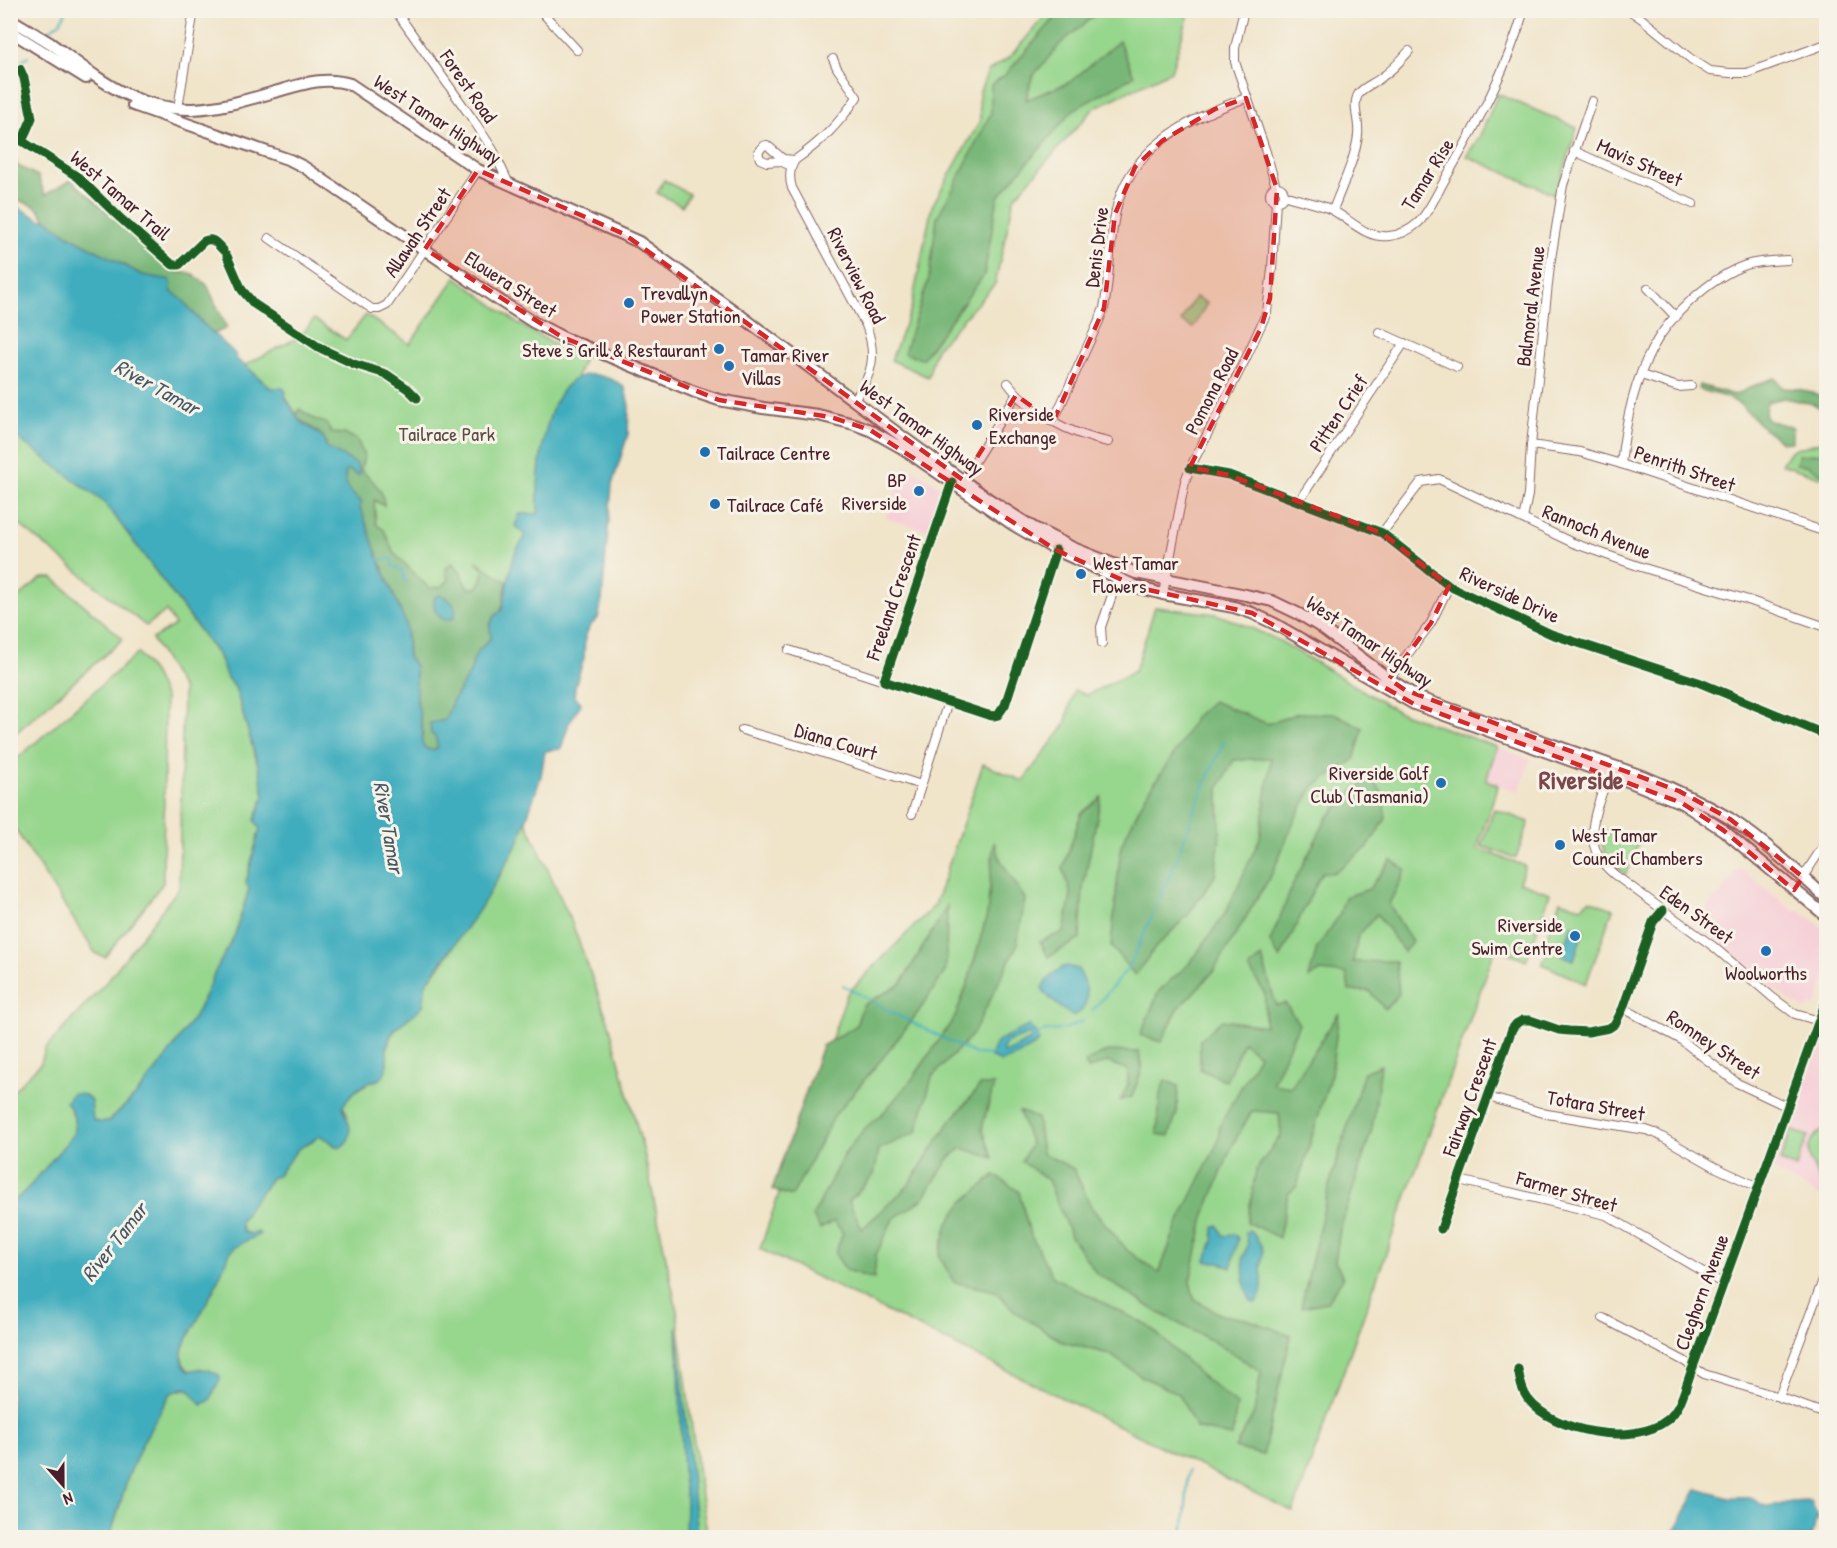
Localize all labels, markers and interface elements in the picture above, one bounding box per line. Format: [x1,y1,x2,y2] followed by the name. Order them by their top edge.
[434,43,504,128] street label: Forest Road
[369,68,507,170] street label: West Tamar Highway
[1593,131,1688,193] street label: Mavis Street
[1394,133,1460,215] street label: Tamar Rise
[65,144,178,247] street label: West Tamar Trail
[377,181,458,282] street label: Allawah Street
[1078,205,1114,289] street label: Denis Drive
[821,222,893,328] street label: Riverview Road
[460,244,563,324] street label: Elouera Street
[1509,244,1551,368] street label: Balmoral Avenue
[641,279,741,329] place label: Trevallyn Power Station
[622,296,636,310] marker: Trevallyn Power Station
[522,336,708,363] place label: Steve's Grill & Restaurant
[741,341,829,391] place label: Tamar River Villas
[712,342,726,356] marker: Steve's Grill & Restaurant
[1178,343,1244,439] street label: Pomona Road
[109,352,207,424] water label: River Tamar
[722,359,736,373] marker: Tamar River Villas
[1302,369,1374,457] street label: Pitten Crief
[855,373,989,481] street label: West Tamar Highway
[989,400,1057,450] place label: Riverside Exchange
[970,418,984,432] marker: Riverside Exchange
[399,420,495,447] park label: Tailrace Park
[1631,438,1740,498] street label: Penrith Street
[717,439,830,466] place label: Tailrace Centre
[698,445,712,459] marker: Tailrace Centre
[842,466,907,516] place label: BP Riverside
[912,484,926,498] marker: BP Riverside
[727,491,824,518] place label: Tailrace Café
[708,497,722,511] marker: Tailrace Café
[1539,497,1655,565] street label: Rannoch Avenue
[858,529,928,665] street label: Freeland Crescent
[1092,549,1179,599] place label: West Tamar Flowers
[1456,559,1564,629] street label: Riverside Drive
[1074,567,1088,581] marker: West Tamar Flowers
[1301,589,1439,693] street label: West Tamar Highway
[791,716,882,767] street label: Diana Court
[1310,759,1429,809] place label: Riverside Golf Club (Tasmania)
[1539,762,1624,797] district label: Riverside
[1434,776,1448,790] marker: Riverside Golf Club (Tasmania)
[367,779,412,878] water label: River Tamar
[1572,821,1703,871] place label: West Tamar Council Chambers
[1553,838,1567,852] marker: West Tamar Council Chambers
[1655,878,1740,950] street label: Eden Street
[1471,911,1563,961] place label: Riverside Swim Centre
[1568,929,1582,943] marker: Riverside Swim Centre
[1759,944,1773,958] marker: Woolworths
[1725,959,1807,986] place label: Woolworths
[1662,1003,1767,1086] street label: Romney Street
[1435,1033,1503,1161] street label: Fairway Crescent
[1545,1083,1648,1127] street label: Totara Street
[1513,1163,1622,1219] street label: Farmer Street
[74,1194,156,1287] water label: River Tamar
[1668,1230,1735,1354] street label: Cleghorn Avenue
[33,1455,93,1515] north arrow
[60,1487,76,1511] text: N

